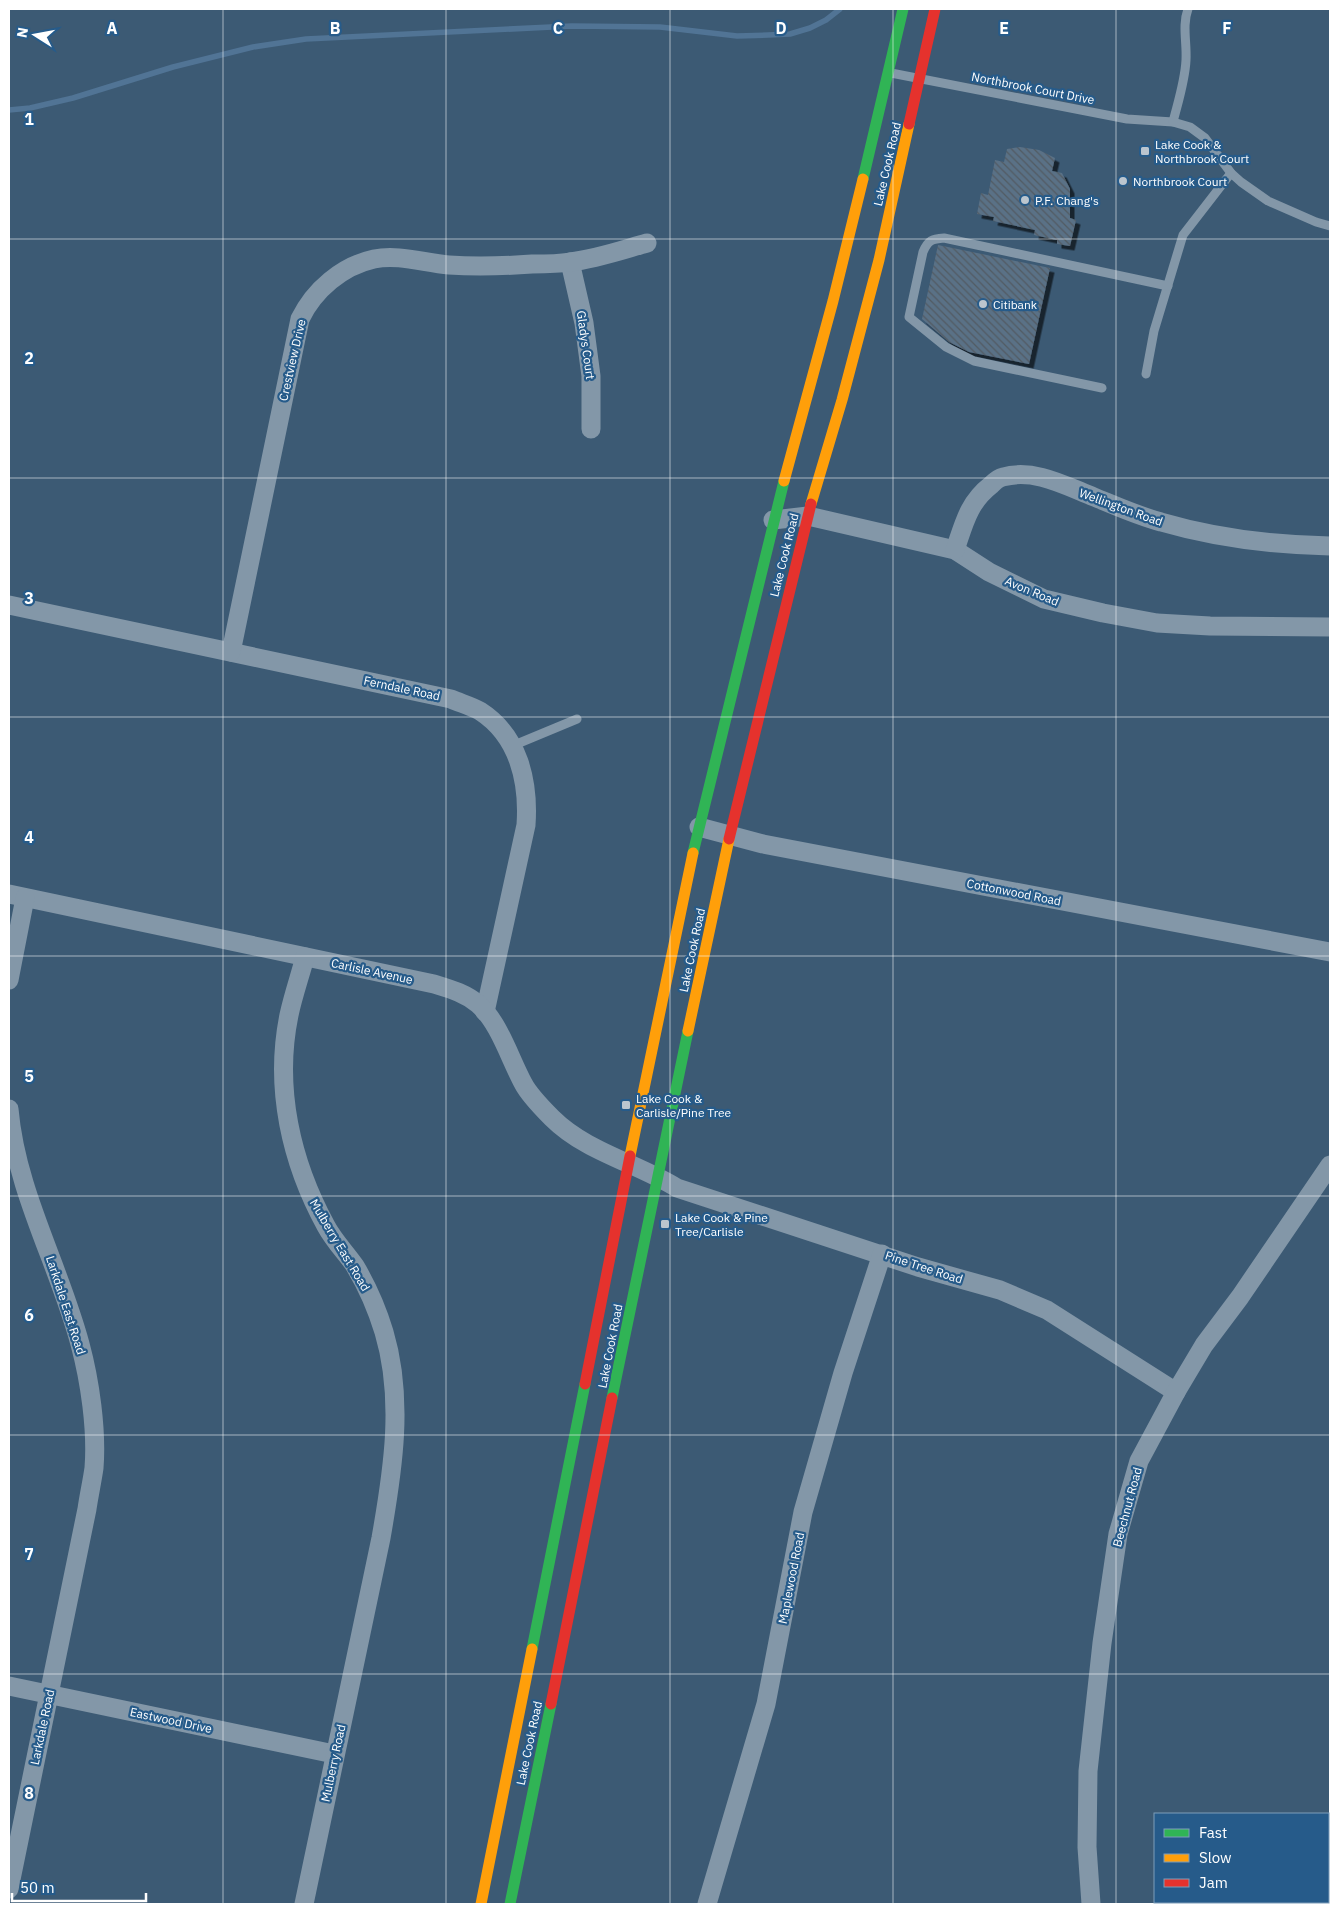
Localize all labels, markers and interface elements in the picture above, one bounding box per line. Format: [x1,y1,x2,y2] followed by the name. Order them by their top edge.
[10,10,60,60] north arrow
[107,18,118,38] text: A
[330,18,341,38] text: B
[553,18,563,38] text: C
[775,18,787,38] text: D
[999,18,1009,38] text: E
[1222,18,1232,38] text: F
[12,26,32,39] text: N
[970,69,1096,107] street label: Northbrook Court Drive
[24,109,34,129] text: 1
[870,121,904,207] street label: Lake Cook Road
[1155,137,1249,166] place label: Lake Cook & Northbrook Court
[1139,145,1151,157] marker: Lake Cook & Northbrook Court
[1133,174,1227,189] place label: Northbrook Court
[1117,175,1129,187] marker: Northbrook Court
[1035,193,1099,208] place label: P.F. Chang's
[1019,194,1031,206] marker: P.F. Chang's
[993,297,1038,312] place label: Citibank
[977,298,989,310] marker: Citibank
[574,310,598,380] street label: Gladys Court
[275,317,309,402] street label: Crestview Drive
[24,348,34,368] text: 2
[1077,485,1165,529] street label: Wellington Road
[766,512,802,598] street label: Lake Cook Road
[1003,573,1061,609] street label: Avon Road
[24,588,34,608] text: 3
[362,673,442,703] street label: Ferndale Road
[24,827,34,847] text: 4
[965,875,1063,909] street label: Cottonwood Road
[676,907,708,993] street label: Lake Cook Road
[330,955,415,987] street label: Carlisle Avenue
[24,1066,34,1086] text: 5
[636,1091,732,1120] place label: Lake Cook & Carlisle/Pine Tree
[620,1099,632,1111] marker: Lake Cook & Carlisle/Pine Tree
[307,1196,373,1294] street label: Mulberry East Road
[675,1210,768,1239] place label: Lake Cook & Pine Tree/Carlisle
[659,1218,671,1230] marker: Lake Cook & Pine Tree/Carlisle
[883,1247,965,1287] street label: Pine Tree Road
[43,1254,89,1356] street label: Larkdale East Road
[594,1303,626,1389] street label: Lake Cook Road
[24,1305,34,1325] text: 6
[1109,1465,1145,1549] street label: Beechnut Road
[775,1531,807,1625] street label: Maplewood Road
[24,1544,34,1564] text: 7
[27,1688,57,1766] street label: Larkdale Road
[513,1700,545,1786] street label: Lake Cook Road
[129,1704,214,1736] street label: Eastwood Drive
[317,1723,349,1803] street label: Mulberry Road
[24,1783,34,1803] text: 8
[1154,1813,1329,1903] legend
[1199,1823,1227,1842] text: Fast
[1199,1848,1232,1867] text: Slow
[12,1870,146,1902] scale bar
[1199,1873,1228,1892] text: Jam
[20,1878,55,1897] text: 50 m

